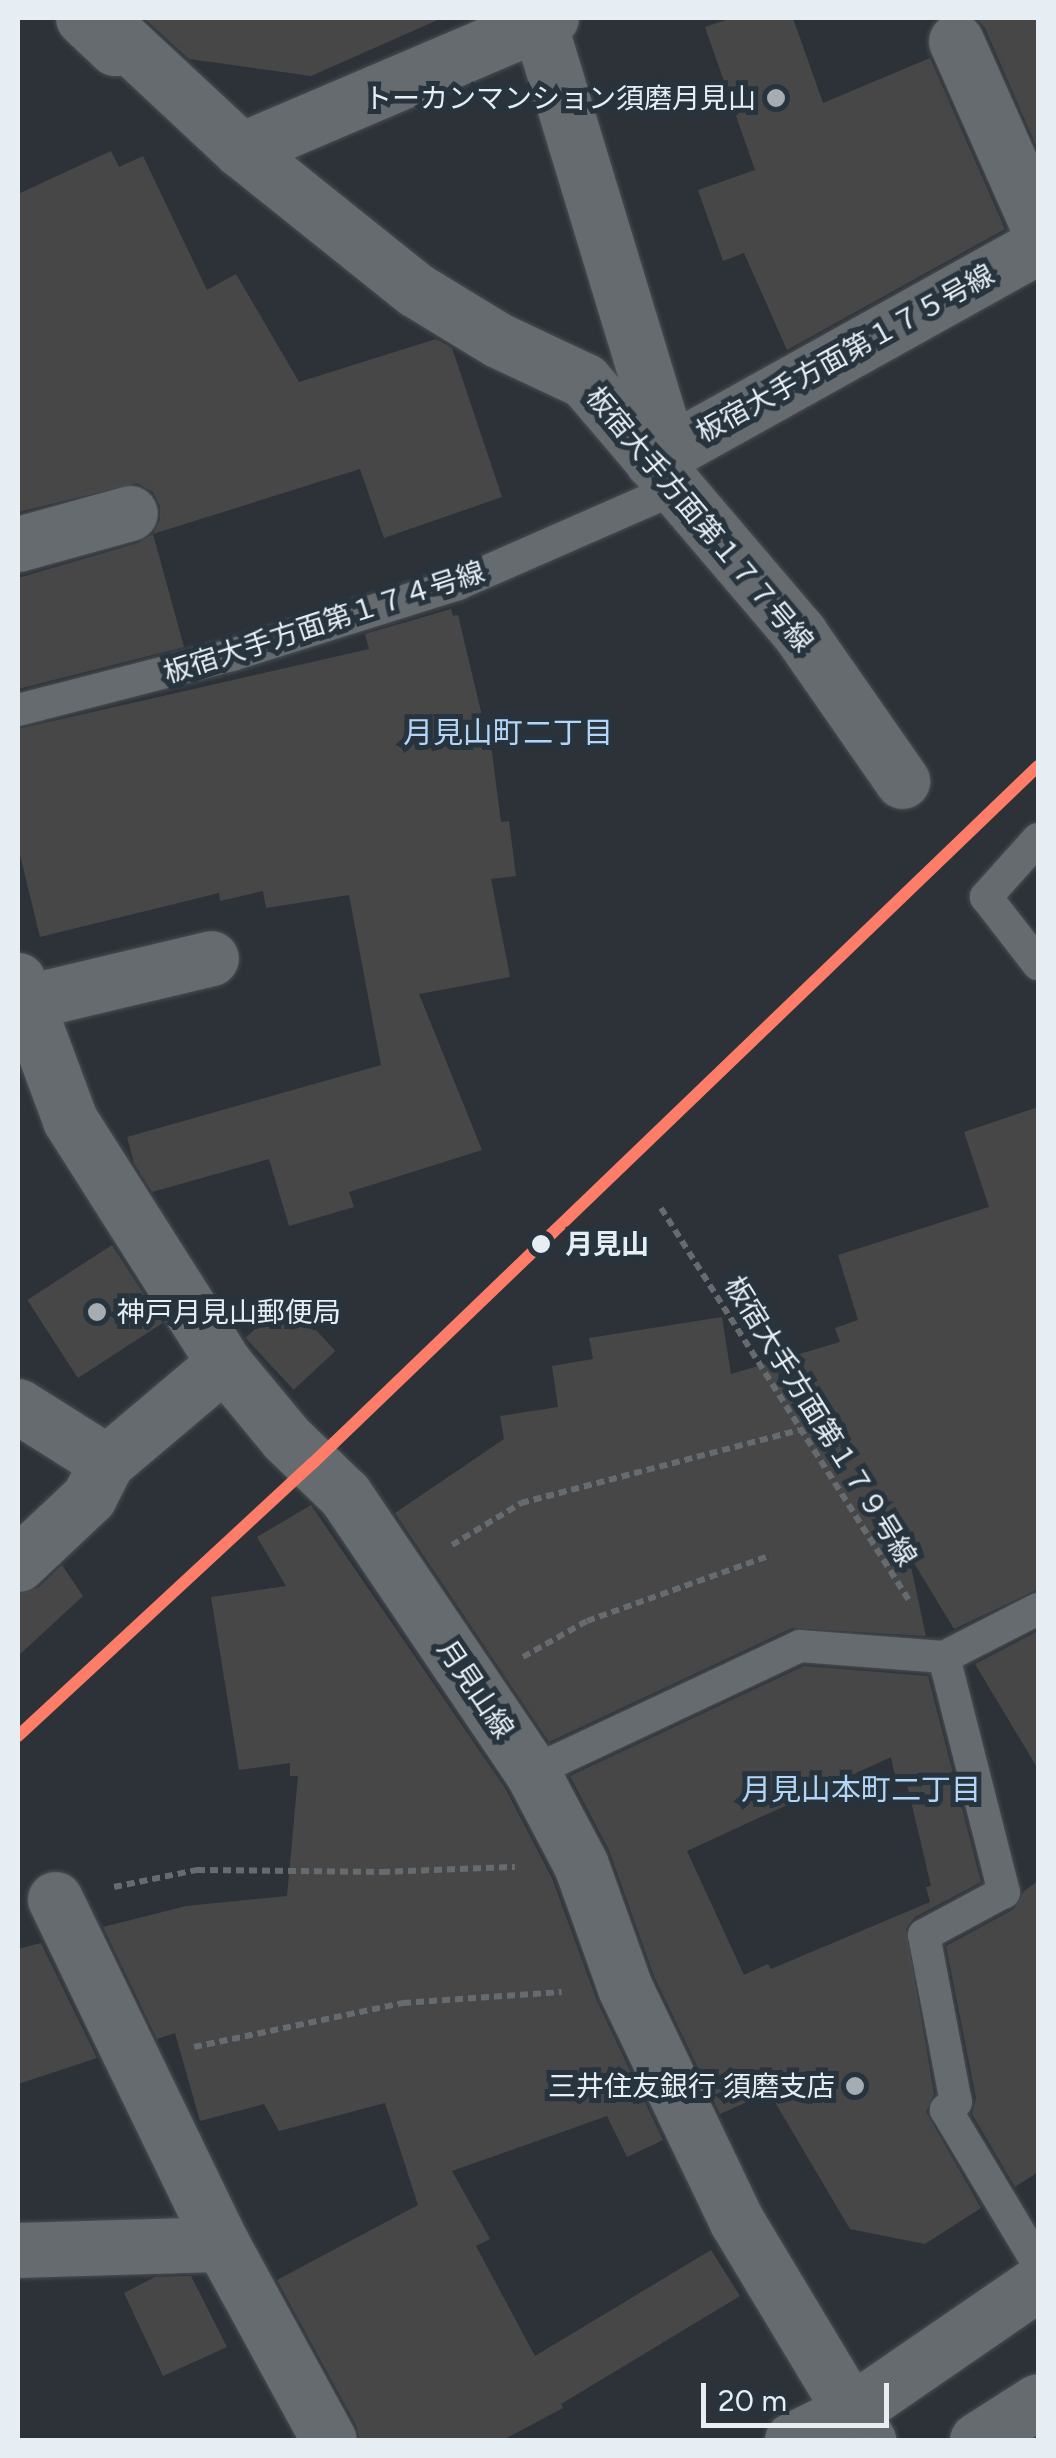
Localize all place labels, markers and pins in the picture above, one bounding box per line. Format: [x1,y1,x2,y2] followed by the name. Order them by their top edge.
[364,81,756,115] place label: トーカンマンション須磨月見山
[765,87,787,109] marker: トーカンマンション須磨月見山
[565,1227,649,1261] place label: 月見山
[526,1229,556,1259] marker: 月見山
[117,1295,341,1329] place label: 神戸月見山郵便局
[86,1301,108,1323] marker: 神戸月見山郵便局
[548,2069,835,2103] place label: 三井住友銀行 須磨支店
[844,2075,866,2097] marker: 三井住友銀行 須磨支店

